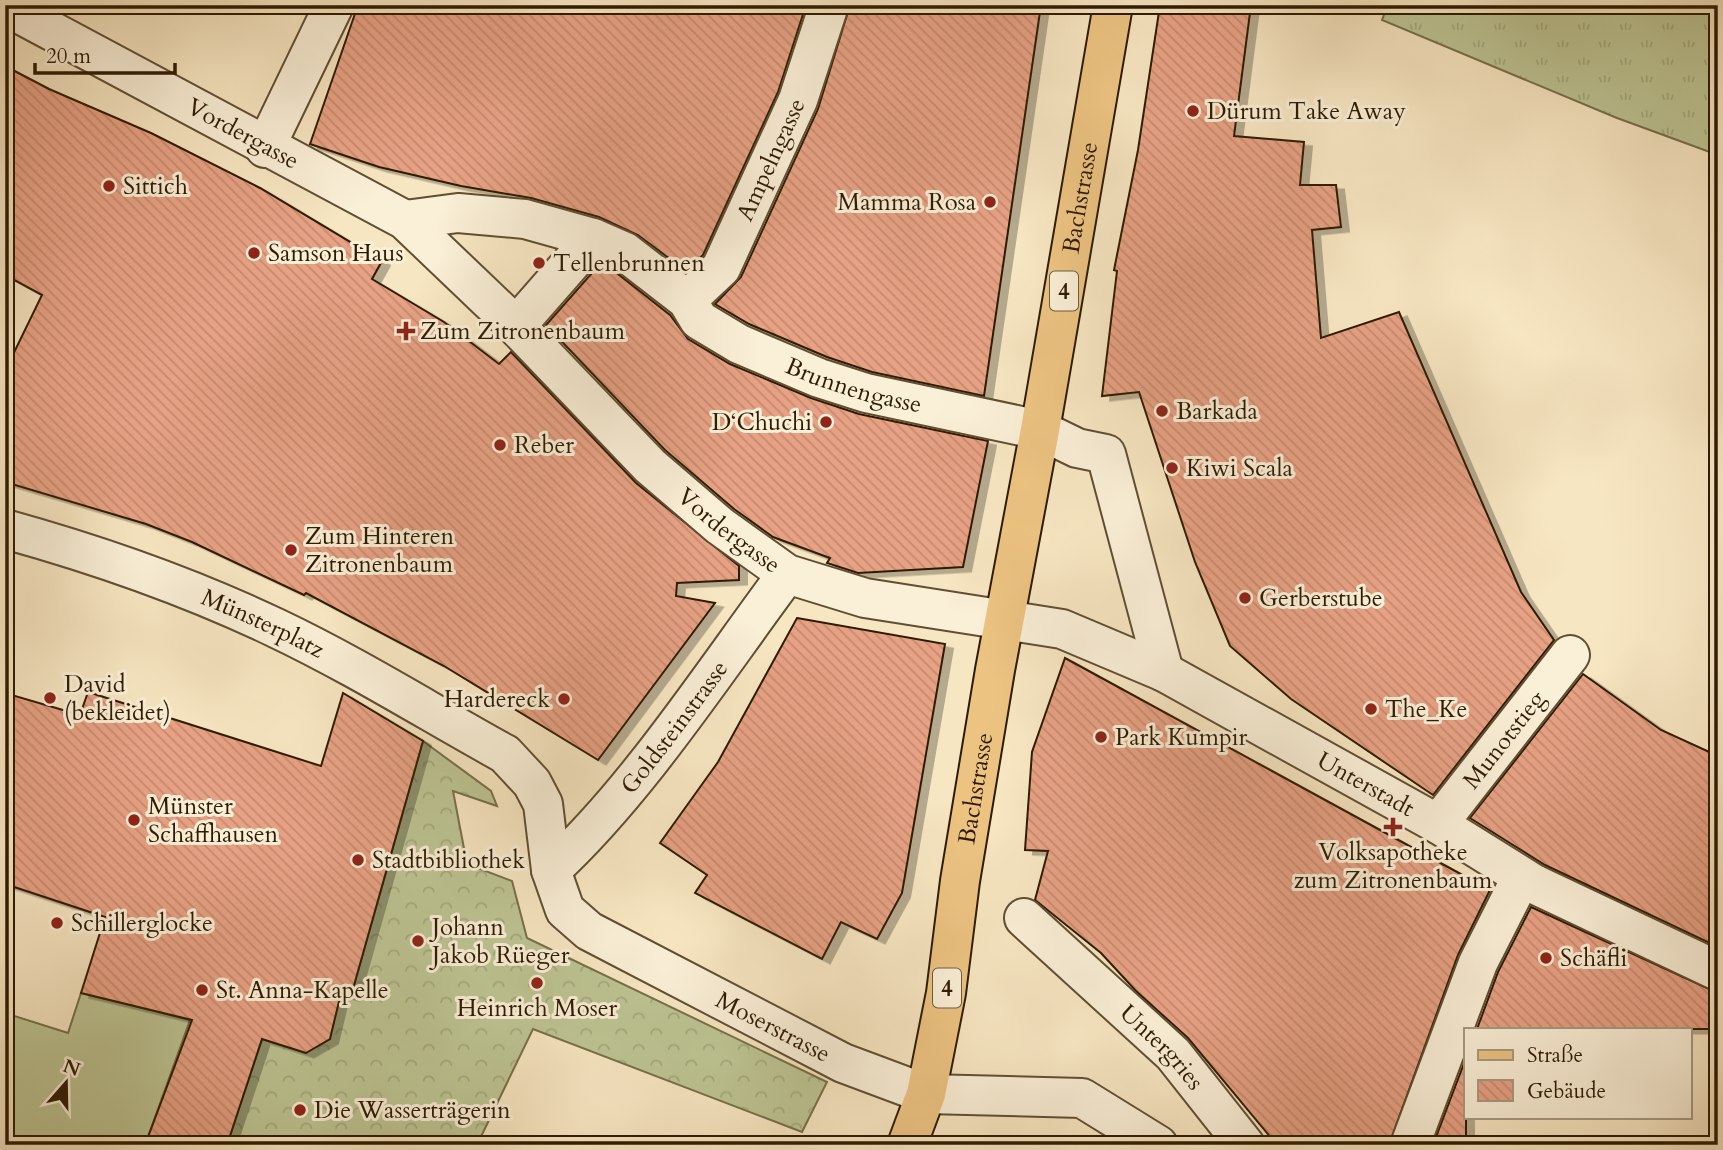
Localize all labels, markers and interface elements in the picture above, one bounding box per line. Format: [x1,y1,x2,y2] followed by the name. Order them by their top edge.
[35,32,175,76] scale bar
[46,42,91,71] text: 20 m
[181,90,305,177] street label: Vordergasse
[729,93,814,226] street label: Ampelngasse
[1207,95,1406,128] place label: Dürum Take Away
[1185,103,1201,119] marker: Dürum Take Away
[1055,140,1106,256] street label: Bachstrasse
[123,170,188,203] place label: Sittich
[101,178,117,194] marker: Sittich
[838,186,977,219] place label: Mamma Rosa
[982,194,998,210] marker: Mamma Rosa
[268,237,403,270] place label: Samson Haus
[246,245,262,261] marker: Samson Haus
[553,247,705,280] place label: Tellenbrunnen
[531,255,547,271] marker: Tellenbrunnen
[1050,272,1078,310] road number: 4
[420,315,626,348] place label: Zum Zitronenbaum
[398,323,414,339] marker: Zum Zitronenbaum
[780,350,925,421] street label: Brunnengasse
[1176,395,1258,428] place label: Barkada
[1154,403,1170,419] marker: Barkada
[712,406,812,439] place label: D‘Chuchi
[818,414,834,430] marker: D‘Chuchi
[514,429,574,462] place label: Reber
[492,437,508,453] marker: Reber
[1186,452,1293,485] place label: Kiwi Scala
[1164,460,1180,476] marker: Kiwi Scala
[670,480,787,581] street label: Vordergasse
[305,520,455,581] place label: Zum Hinteren Zitronenbaum
[283,542,299,558] marker: Zum Hinteren Zitronenbaum
[196,581,330,667] street label: Münsterplatz
[1259,582,1383,615] place label: Gerberstube
[1237,590,1253,606] marker: Gerberstube
[613,654,736,801] street label: Goldsteinstrasse
[64,668,171,729] place label: David (bekleidet)
[444,683,550,716] place label: Hardereck
[1455,683,1554,796] street label: Munotstieg
[42,690,58,706] marker: David (bekleidet)
[556,691,572,707] marker: Hardereck
[1385,693,1467,726] place label: The_Ke
[1363,701,1379,717] marker: The_Ke
[1115,721,1247,754] place label: Park Kumpir
[1093,729,1109,745] marker: Park Kumpir
[950,730,1001,847] street label: Bachstrasse
[1311,744,1421,825] street label: Unterstadt
[148,790,279,851] place label: Münster Schaffhausen
[126,812,142,828] marker: Münster Schaffhausen
[1385,819,1401,835] marker: Volksapotheke zum Zitronenbaum
[1294,836,1493,897] place label: Volksapotheke zum Zitronenbaum
[372,844,525,877] place label: Stadtbibliothek
[350,852,366,868] marker: Stadtbibliothek
[71,907,213,940] place label: Schillerglocke
[429,911,570,972] place label: Johann Jakob Rüeger
[49,915,65,931] marker: Schillerglocke
[410,933,426,949] marker: Johann Jakob Rüeger
[1560,942,1627,975] place label: Schäfli
[1538,950,1554,966] marker: Schäfli
[933,968,961,1007] road number: 4
[216,974,389,1007] place label: St. Anna-Kapelle
[529,975,545,991] marker: Heinrich Moser
[194,982,210,998] marker: St. Anna-Kapelle
[710,984,836,1071] street label: Moserstrasse
[457,992,618,1025] place label: Heinrich Moser
[1112,997,1211,1097] street label: Untergries
[1464,1028,1692,1118] legend
[1527,1041,1583,1070] text: Straße
[32,1048,102,1118] north arrow
[59,1053,84,1083] text: N
[1527,1077,1606,1106] text: Gebäude
[314,1094,511,1127] place label: Die Wasserträgerin
[292,1102,308,1118] marker: Die Wasserträgerin

